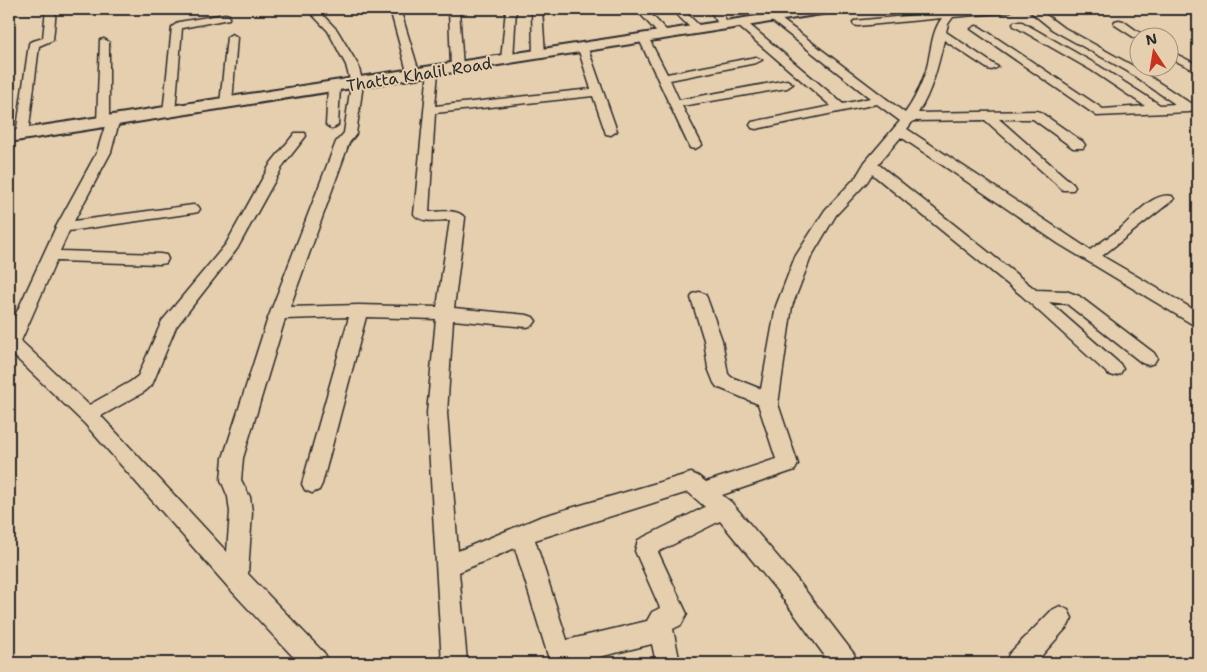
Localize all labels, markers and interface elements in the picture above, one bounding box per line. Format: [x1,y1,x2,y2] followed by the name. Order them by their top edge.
[1130,28,1180,78] north arrow
[1144,29,1159,49] text: N
[345,53,493,96] street label: Thatta Khalil Road

